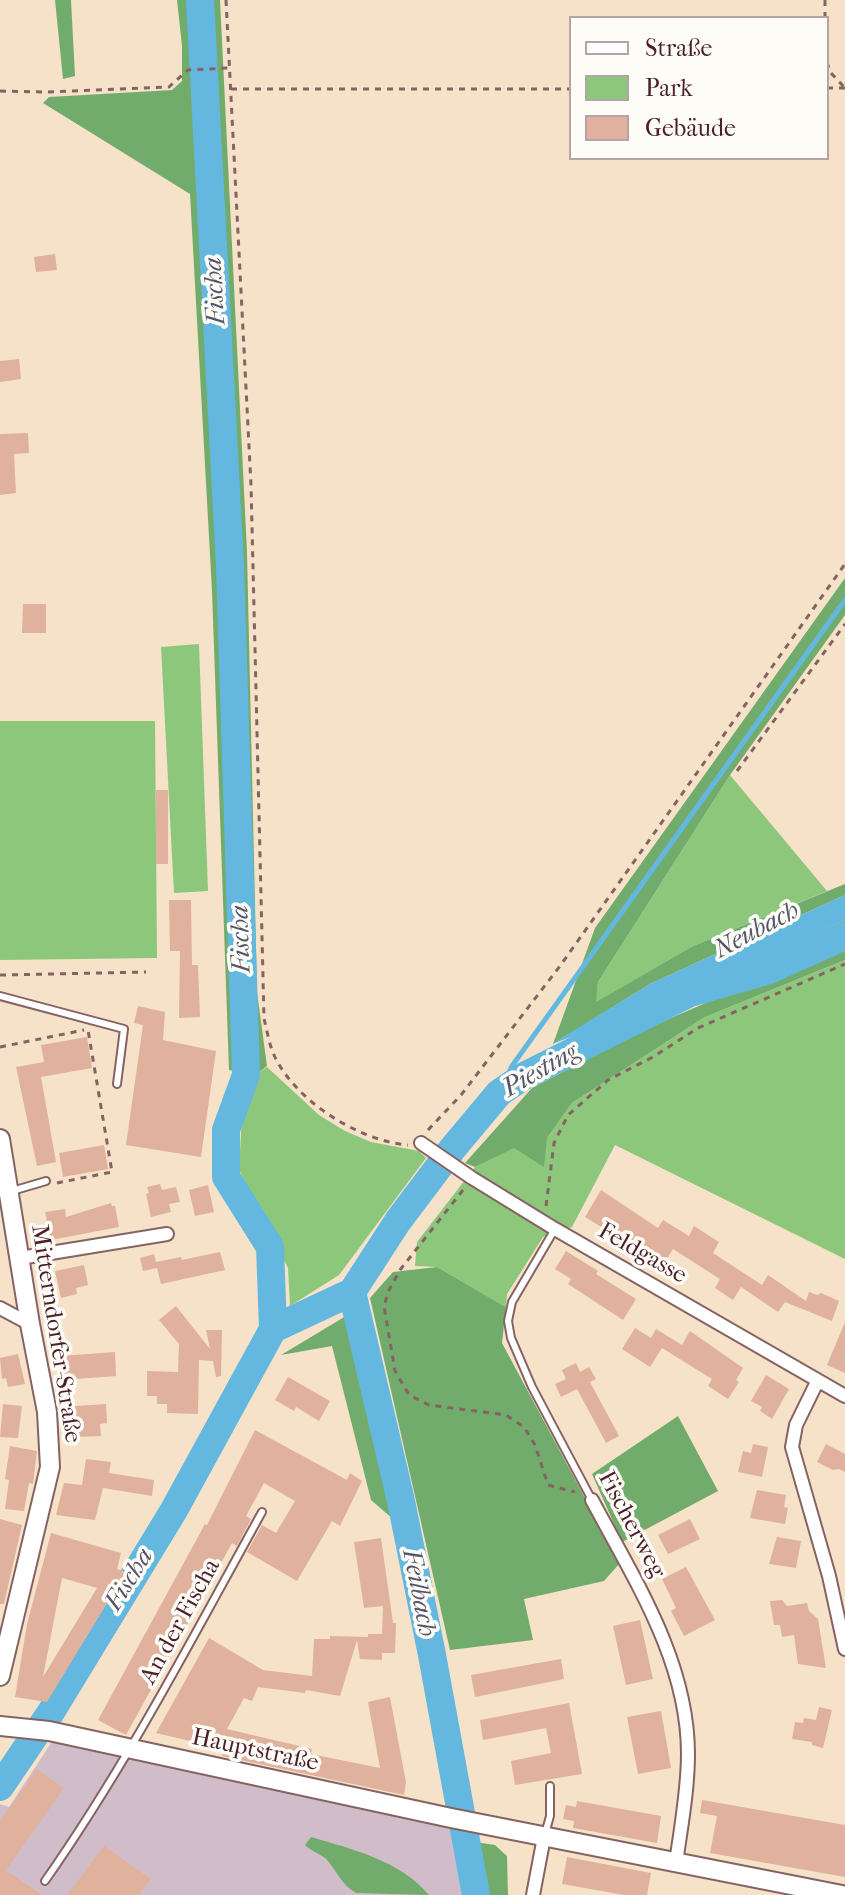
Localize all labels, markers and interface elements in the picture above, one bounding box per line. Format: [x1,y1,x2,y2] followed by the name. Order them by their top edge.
[569,16,829,160] legend
[645,34,712,62] text: Straße
[645,74,693,102] text: Park
[645,114,736,142] text: Gebäude
[199,256,233,326] water label: Fischa
[709,896,805,966] water label: Neubach
[225,905,259,973] water label: Fischa
[497,1037,585,1105] water label: Piesting
[593,1217,691,1291] street label: Feldgasse
[24,1223,86,1445] street label: Mitterndorfer-Straße
[591,1467,671,1583] street label: Fischerweg
[99,1543,161,1617] water label: Fischa
[394,1547,442,1639] water label: Feilbach
[135,1554,227,1690] street label: An der Fischa
[189,1724,321,1778] street label: Hauptstraße

